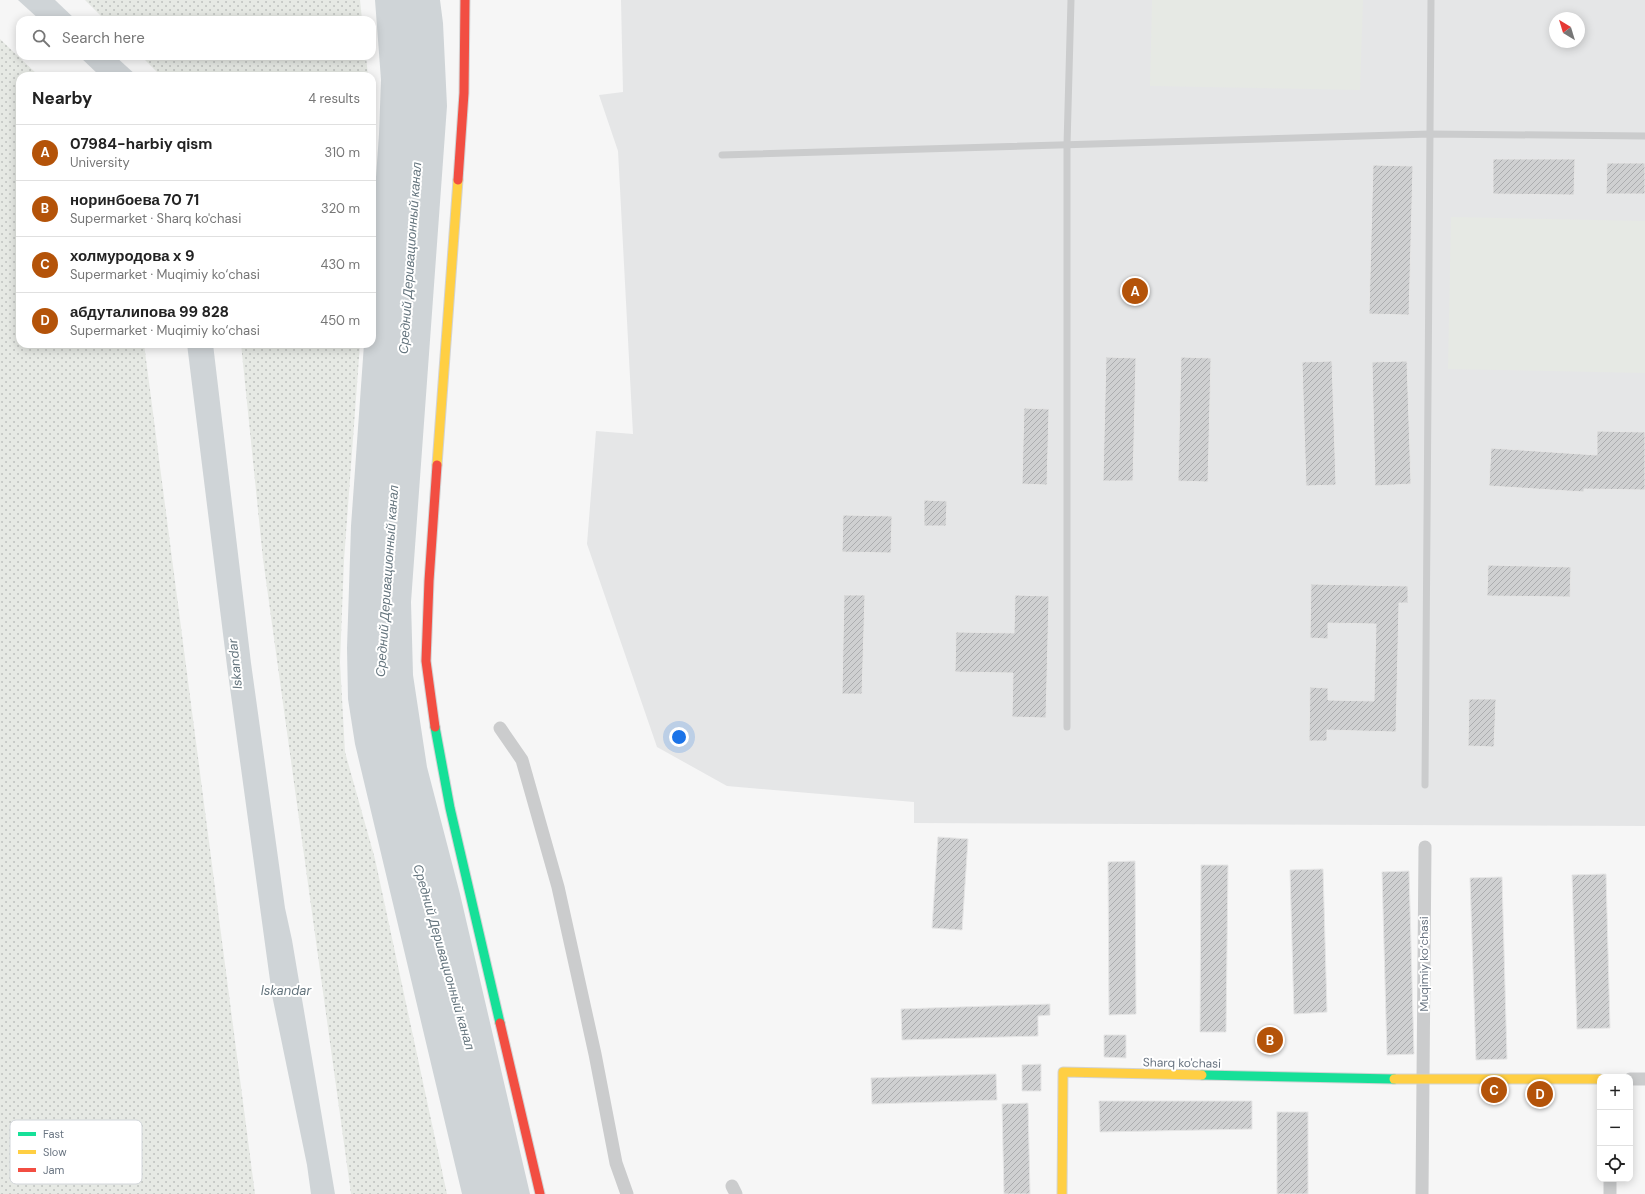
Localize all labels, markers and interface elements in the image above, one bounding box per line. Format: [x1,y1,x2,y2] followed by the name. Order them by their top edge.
[1549,12,1585,48] north arrow
[16,16,376,60] search box
[30,27,52,49] icon: search
[62,28,145,48] text: Search here
[32,87,92,109] text: Nearby
[308,90,360,107] text: 4 results
[70,134,212,154] text: 07984-harbiy qism
[40,144,50,161] text: A
[325,144,360,161] text: 310 m
[70,154,130,171] text: University
[395,161,425,355] water label: Средний Деривационный канал
[70,190,199,210] text: норинбоева 70 71
[41,200,49,217] text: B
[321,200,360,217] text: 320 m
[70,210,241,227] text: Supermarket · Sharq ko'chasi
[70,246,194,266] text: холмуродова х 9
[40,256,50,273] text: C
[320,256,360,273] text: 430 m
[70,266,260,283] text: Supermarket · Muqimiy ko‘chasi
[1122,276,1148,306] pin: A
[70,302,229,322] text: абдуталипова 99 828
[40,312,50,329] text: D
[320,312,360,329] text: 450 m
[70,322,260,339] text: Supermarket · Muqimiy ko‘chasi
[372,484,402,678] water label: Средний Деривационный канал
[224,637,246,690] water label: Iskandar
[669,727,689,747] your location
[409,862,479,1052] water label: Средний Деривационный канал
[1416,916,1432,1012] street label: Muqimiy ko‘chasi
[261,982,313,999] water label: Iskandar
[1257,1025,1283,1055] pin: B
[1143,1054,1221,1072] street label: Sharq ko'chasi
[1597,1074,1633,1182] map controls
[1597,1074,1633,1110] button: +
[1481,1075,1507,1105] pin: C
[1527,1079,1553,1109] pin: D
[1597,1110,1633,1146] button: −
[10,1120,142,1184] legend
[43,1127,64,1141] text: Fast
[43,1145,67,1159] text: Slow
[1597,1146,1633,1182] button: locate
[43,1163,64,1177] text: Jam

